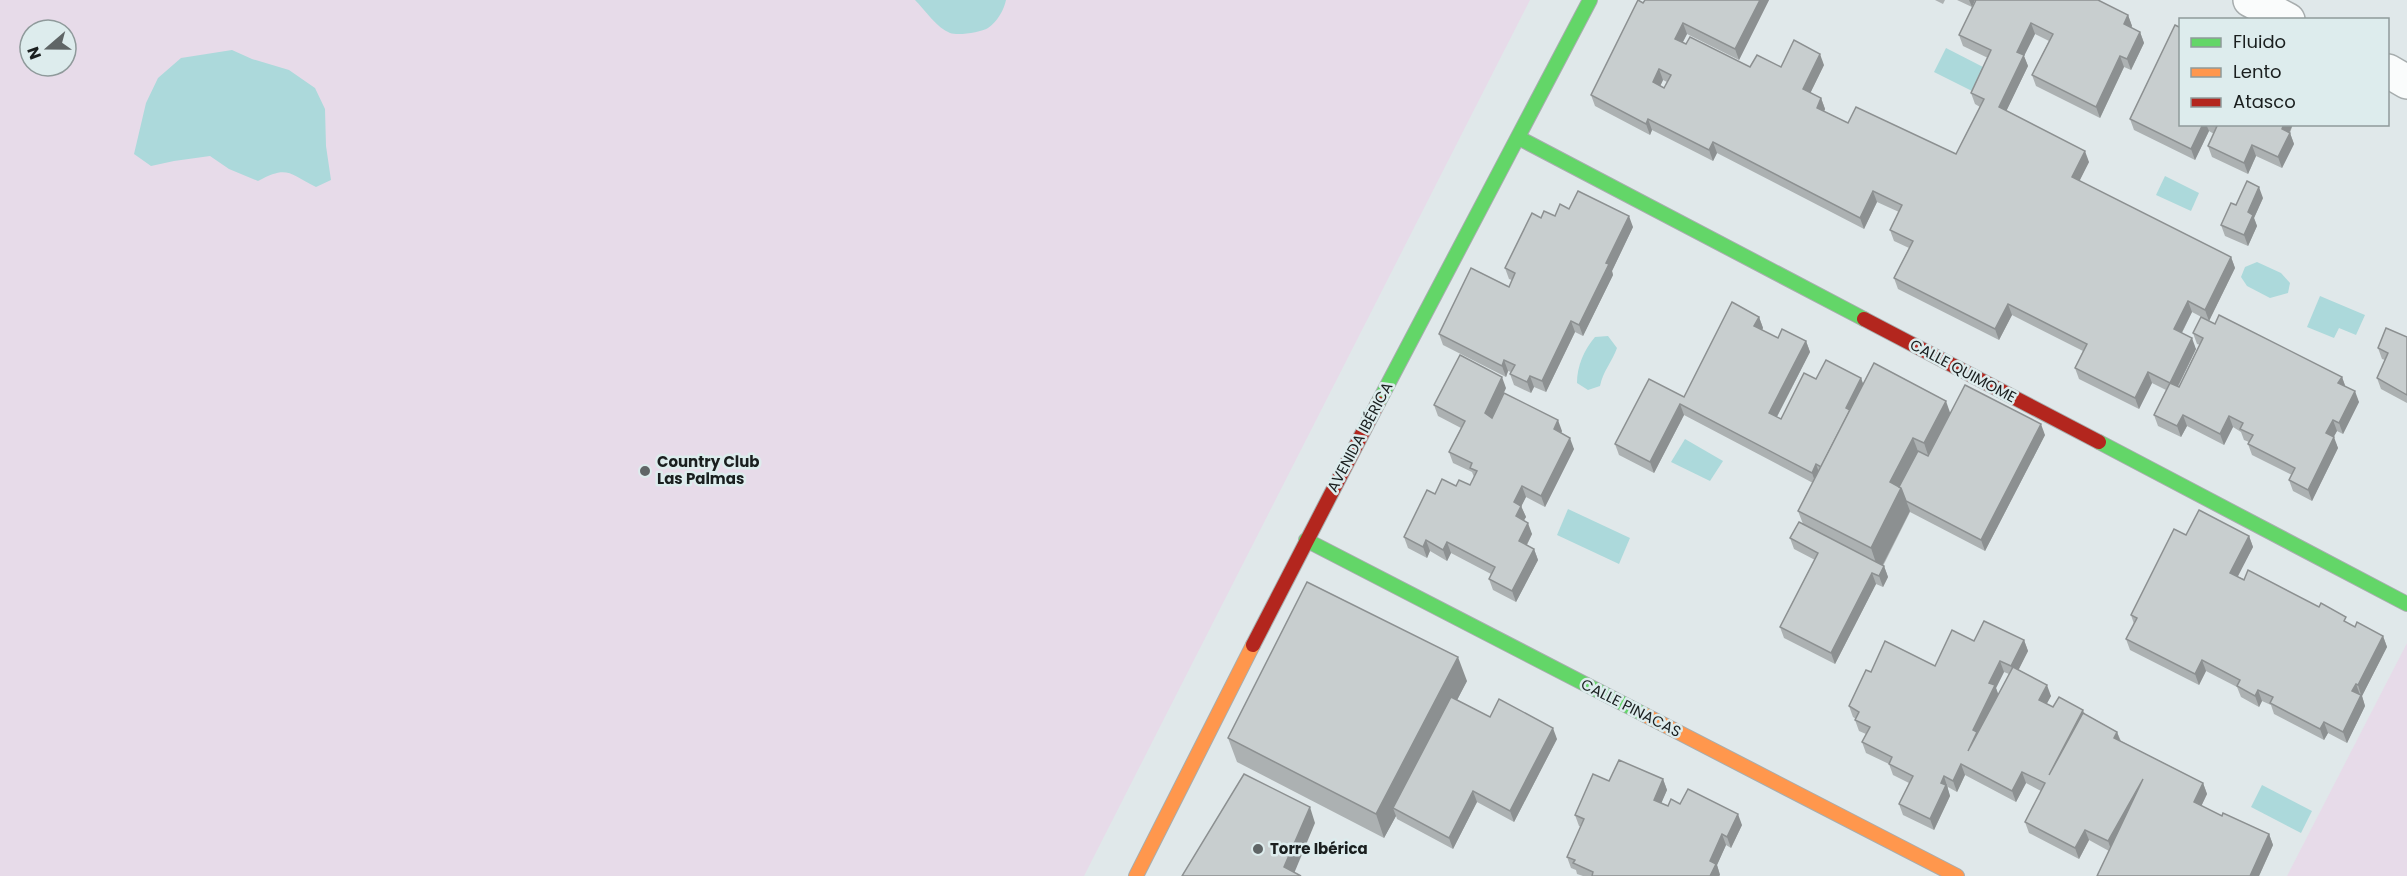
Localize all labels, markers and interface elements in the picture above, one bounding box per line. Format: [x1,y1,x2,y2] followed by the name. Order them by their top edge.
[18,18,78,78] north arrow
[2179,18,2389,126] legend
[2233,29,2286,54] text: Fluido
[22,43,47,63] text: N
[2233,59,2282,84] text: Lento
[2233,89,2296,114] text: Atasco
[1907,334,2020,407] street label: CALLE QUIMOME
[1322,378,1397,496] street label: AVENIDA IBÉRICA
[657,451,760,489] place label: Country Club Las Palmas
[638,464,652,478] marker: Country Club Las Palmas
[1578,673,1685,742] street label: CALLE PINACAS
[1270,838,1368,859] place label: Torre Ibérica
[1251,842,1265,856] marker: Torre Ibérica

